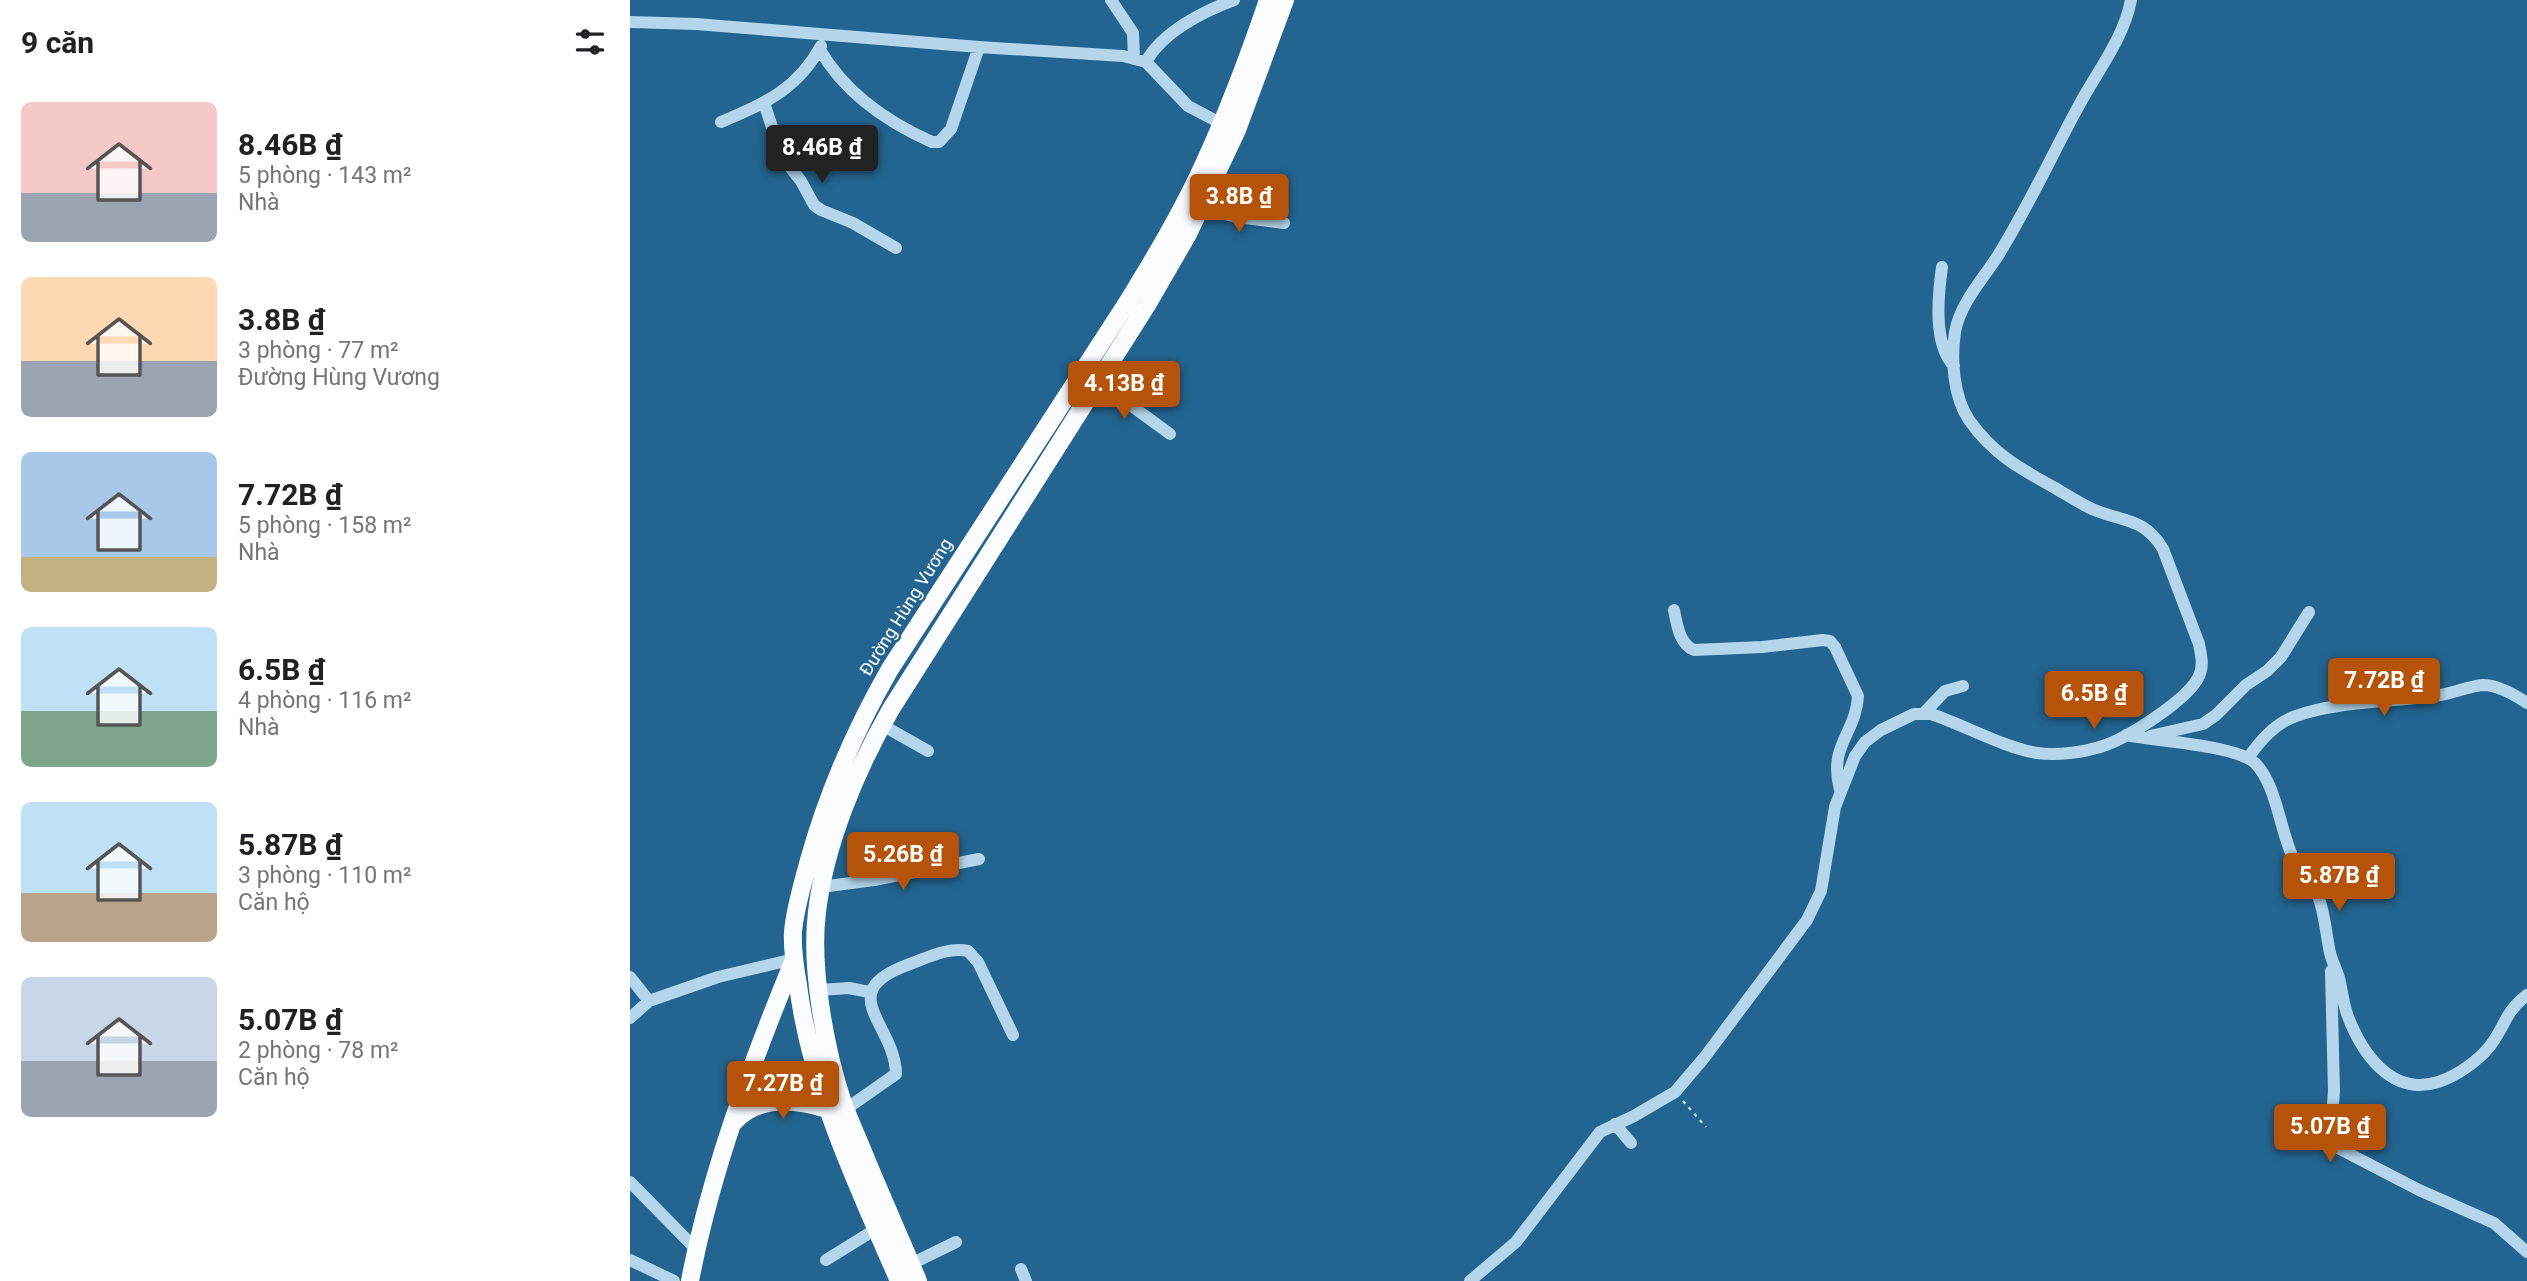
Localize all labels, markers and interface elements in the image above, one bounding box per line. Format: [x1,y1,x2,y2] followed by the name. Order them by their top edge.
[571,23,609,61] icon: filters
[21,25,94,60] text: 9 căn
[757,125,887,185] pin: 8.46B ₫
[238,127,342,162] text: 8.46B ₫
[77,130,161,214] icon: home
[782,134,862,161] text: 8.46B ₫
[238,162,411,189] text: 5 phòng · 143 m²
[1182,174,1296,234] pin: 3.8B ₫
[1206,183,1272,210] text: 3.8B ₫
[238,189,280,216] text: Nhà
[238,302,325,337] text: 3.8B ₫
[77,305,161,389] icon: home
[238,337,399,364] text: 3 phòng · 77 m²
[1059,362,1189,421] pin: 4.13B ₫
[238,364,440,391] text: Đường Hùng Vương
[1084,370,1164,397] text: 4.13B ₫
[238,477,342,512] text: 7.72B ₫
[77,480,161,564] icon: home
[238,512,411,539] text: 5 phòng · 158 m²
[855,534,956,679] street label: Đường Hùng Vương
[238,539,280,566] text: Nhà
[238,652,325,687] text: 6.5B ₫
[77,655,161,739] icon: home
[2319,658,2449,718] pin: 7.72B ₫
[2344,667,2424,694] text: 7.72B ₫
[2037,672,2151,731] pin: 6.5B ₫
[2061,680,2127,707] text: 6.5B ₫
[238,687,411,714] text: 4 phòng · 116 m²
[238,714,280,741] text: Nhà
[238,827,342,862] text: 5.87B ₫
[77,830,161,914] icon: home
[838,832,968,892] pin: 5.26B ₫
[863,841,943,868] text: 5.26B ₫
[2274,853,2404,913] pin: 5.87B ₫
[238,862,411,889] text: 3 phòng · 110 m²
[2299,862,2379,889] text: 5.87B ₫
[238,889,310,916] text: Căn hộ
[238,1002,342,1037] text: 5.07B ₫
[77,1005,161,1089] icon: home
[238,1037,399,1064] text: 2 phòng · 78 m²
[718,1062,848,1121] pin: 7.27B ₫
[238,1064,310,1091] text: Căn hộ
[743,1070,823,1097] text: 7.27B ₫
[2265,1104,2395,1164] pin: 5.07B ₫
[2290,1113,2370,1140] text: 5.07B ₫

